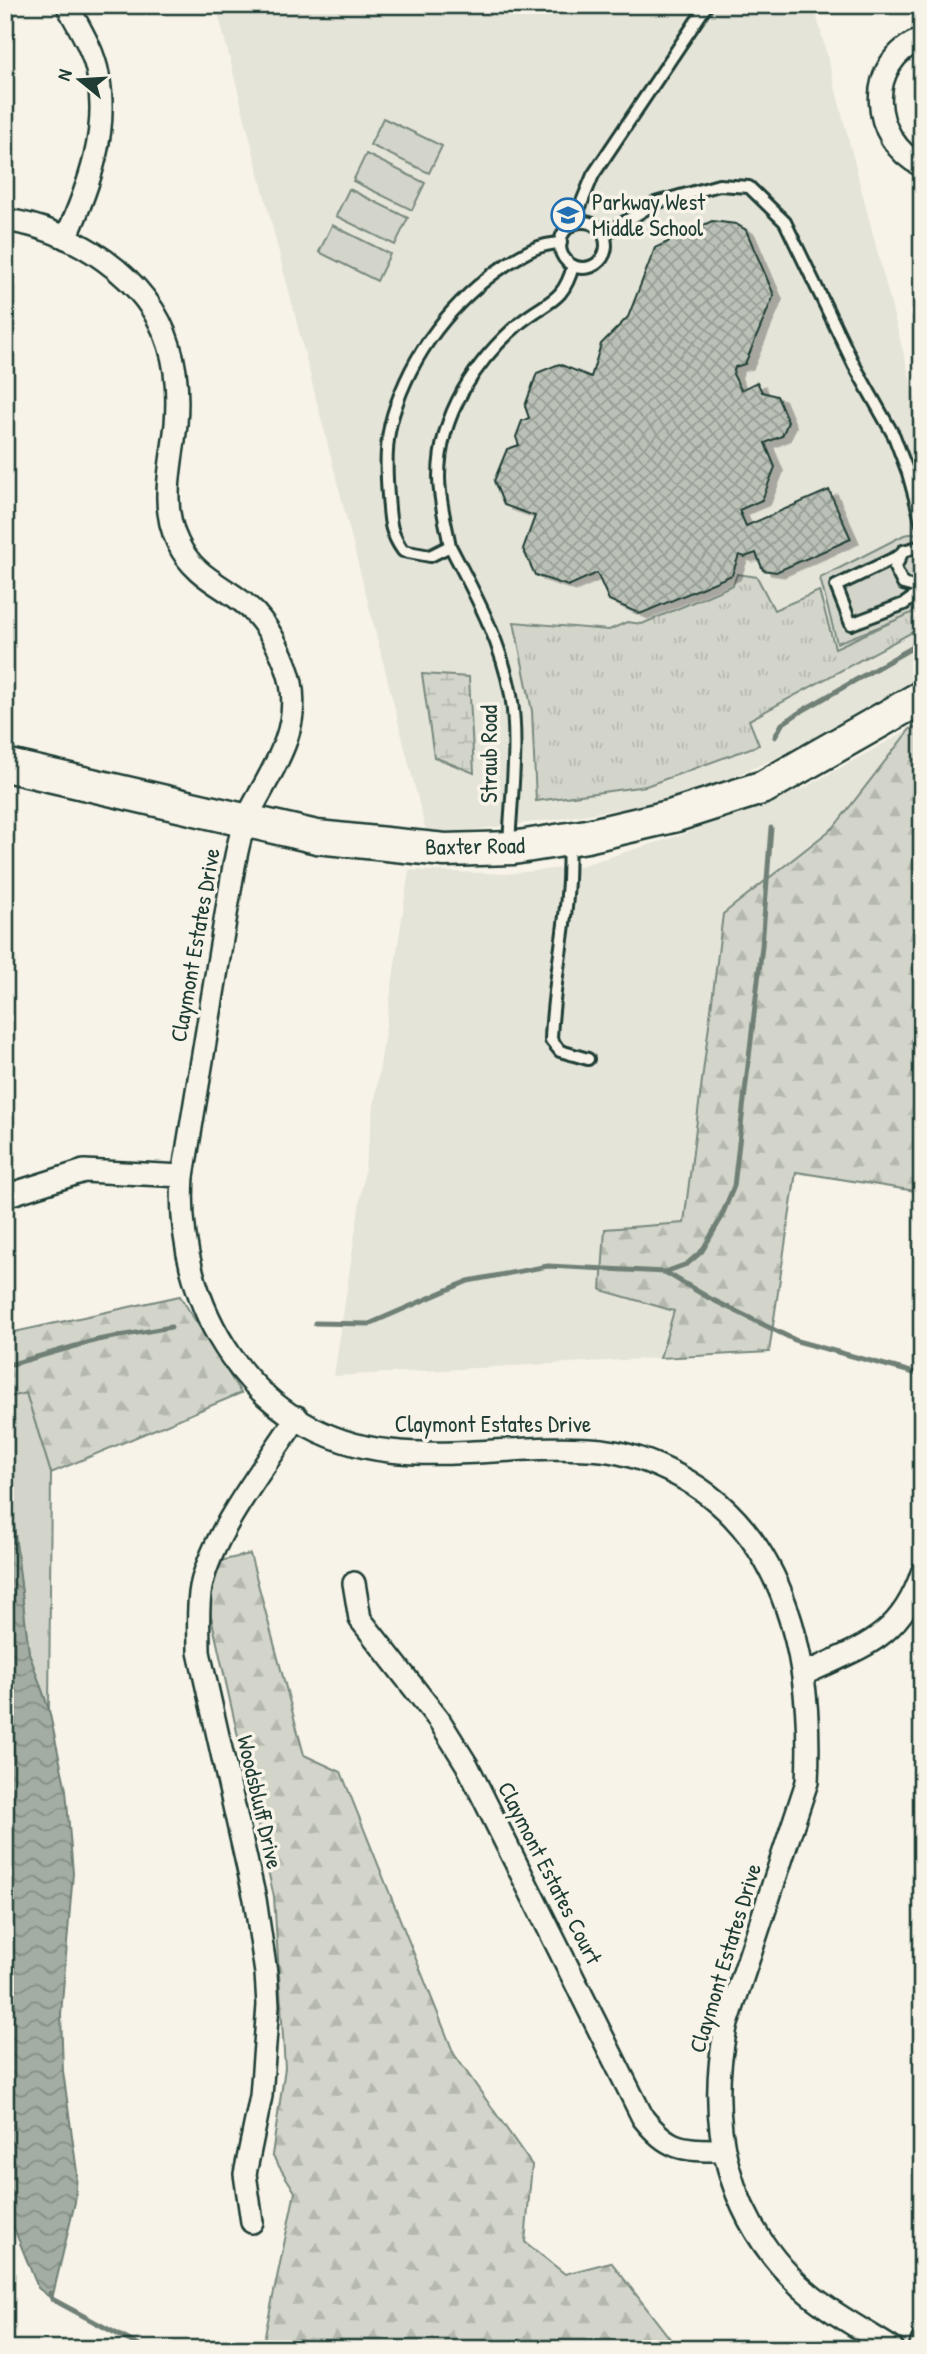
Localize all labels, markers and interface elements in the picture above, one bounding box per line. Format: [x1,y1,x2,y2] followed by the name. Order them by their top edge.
[46,46,116,116] north arrow
[50,66,78,84] text: N
[592,186,706,243] place label: Parkway West Middle School
[549,196,587,234] school or university icon: Parkway West Middle School
[473,705,504,803] street label: Straub Road
[425,829,525,862] street label: Baxter Road
[162,846,227,1044] street label: Claymont Estates Drive
[395,1408,591,1439] street label: Claymont Estates Drive
[230,1732,291,1872] street label: Woodsbluff Drive
[491,1776,610,1970] street label: Claymont Estates Court
[681,1859,768,2056] street label: Claymont Estates Drive

